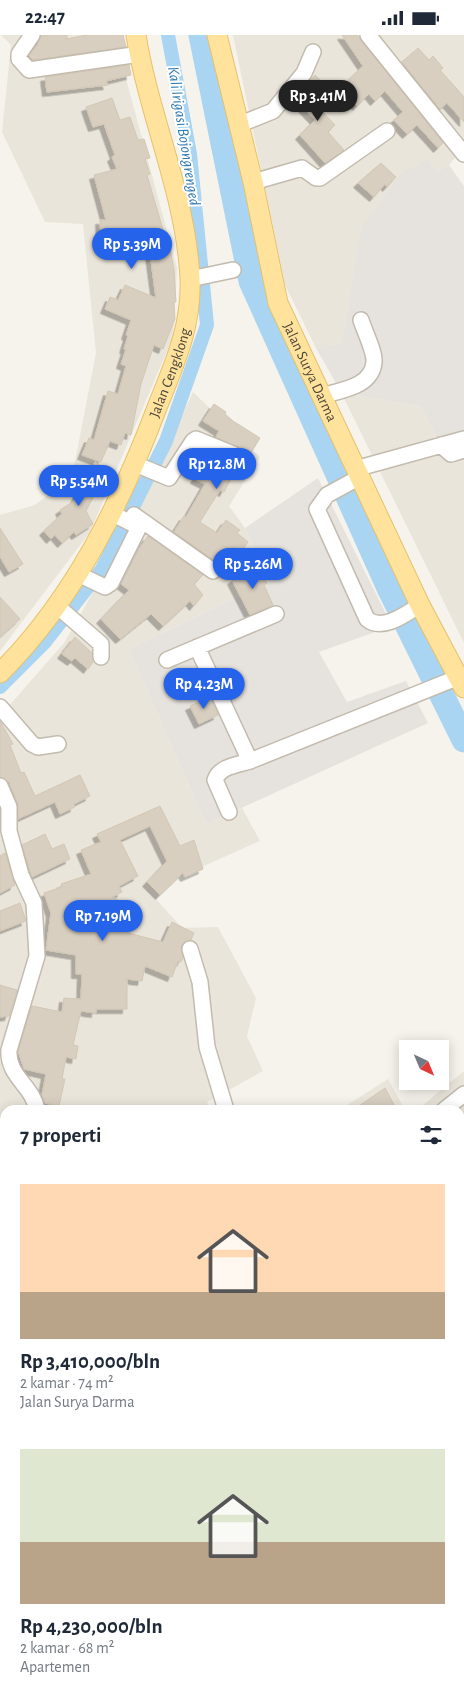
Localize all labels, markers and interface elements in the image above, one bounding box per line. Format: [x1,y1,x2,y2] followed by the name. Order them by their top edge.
[25,8,65,27] text: 22:47
[164,65,203,207] water label: Kali Irigasi Bojongrenged
[266,79,370,122] pin: Rp 3.41M
[290,88,346,104] text: Rp 3.41M
[80,227,184,270] pin: Rp 5.39M
[103,236,161,252] text: Rp 5.39M
[281,320,340,424] street label: Jalan Surya Darma
[146,326,193,420] street label: Jalan Cengklong
[165,447,269,490] pin: Rp 12.8M
[188,456,246,472] text: Rp 12.8M
[27,465,131,507] pin: Rp 5.54M
[50,473,108,489] text: Rp 5.54M
[201,547,305,590] pin: Rp 5.26M
[224,556,282,572] text: Rp 5.26M
[152,667,256,710] pin: Rp 4.23M
[175,676,233,692] text: Rp 4.23M
[51,899,155,942] pin: Rp 7.19M
[75,908,131,924] text: Rp 7.19M
[399,1040,449,1090] north arrow
[399,1040,449,1090] map controls
[417,1121,445,1149] icon: filters
[20,1125,101,1146] text: 7 properti
[188,1216,278,1306] icon: home
[20,1351,160,1372] text: Rp 3,410,000/bln
[20,1375,114,1391] text: 2 kamar · 74 m²
[20,1394,135,1410] text: Jalan Surya Darma
[188,1481,278,1571] icon: home
[20,1616,163,1637] text: Rp 4,230,000/bln
[20,1640,114,1656] text: 2 kamar · 68 m²
[20,1659,90,1675] text: Apartemen

